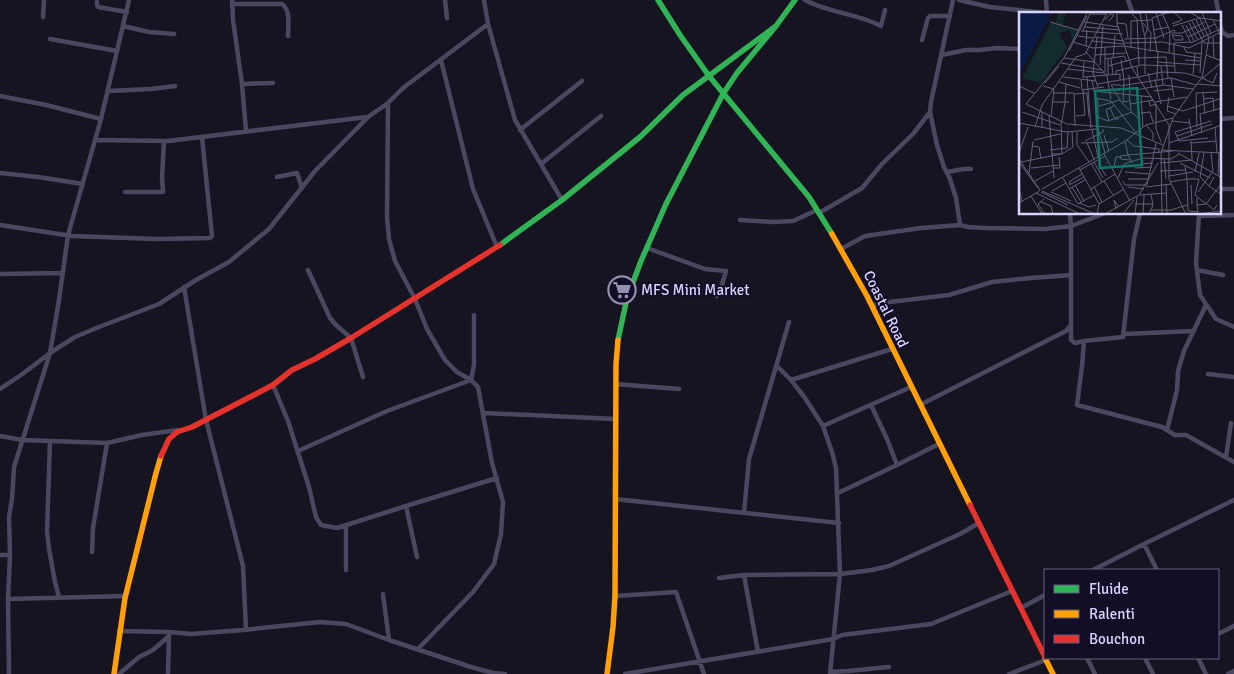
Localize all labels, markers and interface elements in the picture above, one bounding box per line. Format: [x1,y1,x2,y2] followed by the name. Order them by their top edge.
[1019,12,1222,215] inset map
[860,267,912,351] street label: Coastal Road
[607,275,637,305] supermarket icon: MFS Mini Market
[641,281,750,299] place label: MFS Mini Market
[1044,569,1219,659] legend
[1089,580,1129,598] text: Fluide
[1089,605,1135,623] text: Ralenti
[1089,630,1145,648] text: Bouchon

